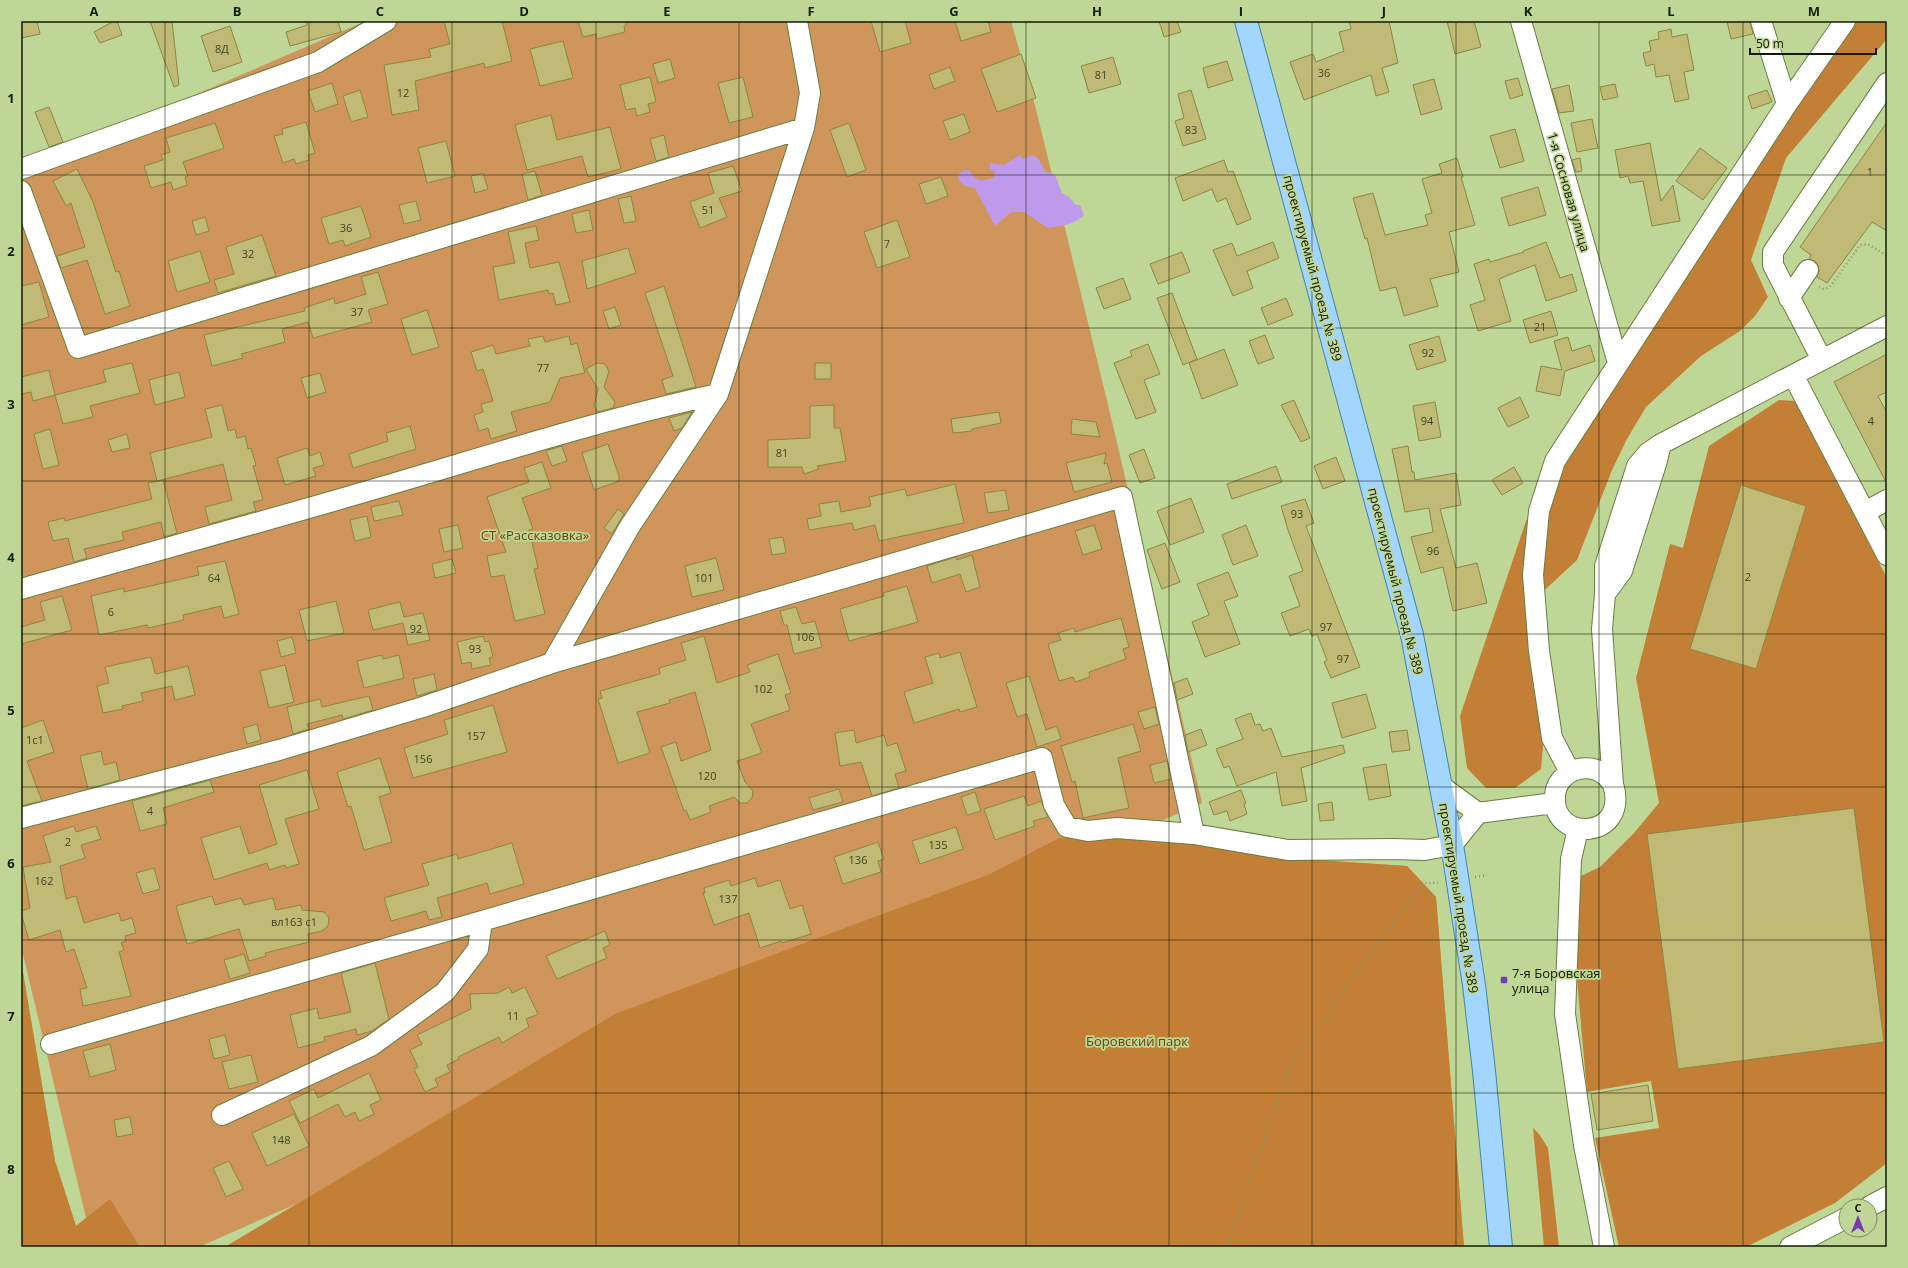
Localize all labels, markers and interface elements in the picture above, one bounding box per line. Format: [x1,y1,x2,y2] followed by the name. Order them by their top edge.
[90,2,99,20] text: A
[233,2,242,20] text: B
[376,2,384,20] text: C
[519,2,529,20] text: D
[663,2,671,20] text: E
[807,2,815,20] text: F
[949,2,959,20] text: G
[1092,2,1102,20] text: H
[1239,2,1243,20] text: I
[1381,2,1386,20] text: J
[1524,2,1533,20] text: K
[1667,2,1675,20] text: L
[1808,2,1820,20] text: M
[1750,30,1876,56] scale bar
[1756,35,1784,52] text: 50 m
[215,41,229,56] house number: 8Д
[1318,65,1330,80] house number: 36
[1095,67,1107,82] house number: 81
[397,85,409,100] house number: 12
[7,89,15,107] text: 1
[1185,122,1197,137] house number: 83
[1543,130,1595,254] street label: 1-я Сосновая улица
[1867,164,1873,179] house number: 1
[1279,173,1347,363] street label: проектируемый проезд № 389
[702,202,714,217] house number: 51
[340,220,352,235] house number: 36
[884,236,890,251] house number: 7
[7,242,15,260] text: 2
[242,246,254,261] house number: 32
[351,304,363,319] house number: 37
[1534,319,1546,334] house number: 21
[1422,345,1434,360] house number: 92
[537,360,549,375] house number: 77
[7,395,15,413] text: 3
[1421,413,1434,428] house number: 94
[1868,413,1875,428] house number: 4
[776,445,788,460] house number: 81
[1364,485,1428,677] street label: проектируемый проезд № 389
[1291,506,1303,521] house number: 93
[481,526,589,544] park label: СТ «Рассказовка»
[1427,543,1439,558] house number: 96
[7,548,15,566] text: 4
[1745,569,1751,584] house number: 2
[208,570,221,585] house number: 64
[695,570,713,585] house number: 101
[108,604,114,619] house number: 6
[1320,619,1332,634] house number: 97
[410,621,422,636] house number: 92
[796,629,814,644] house number: 106
[469,641,481,656] house number: 93
[1337,651,1349,666] house number: 97
[754,681,772,696] house number: 102
[7,701,15,719] text: 5
[467,728,485,743] house number: 157
[26,732,44,747] house number: 1с1
[414,751,432,766] house number: 156
[698,768,716,783] house number: 120
[1435,802,1483,994] street label: проектируемый проезд № 389
[147,803,154,818] house number: 4
[65,834,71,849] house number: 2
[929,837,947,852] house number: 135
[849,852,867,867] house number: 136
[7,854,15,872] text: 6
[35,873,53,888] house number: 162
[719,891,737,906] house number: 137
[271,914,317,929] house number: вл163 с1
[1512,964,1601,997] place label: 7-я Боровская улица
[1499,975,1509,985] marker: 7-я Боровская улица
[7,1007,15,1025] text: 7
[507,1008,519,1023] house number: 11
[1086,1032,1188,1050] park label: Боровский парк
[272,1132,290,1147] house number: 148
[7,1160,15,1178] text: 8
[1838,1198,1878,1238] north arrow
[1854,1200,1862,1215] text: С

